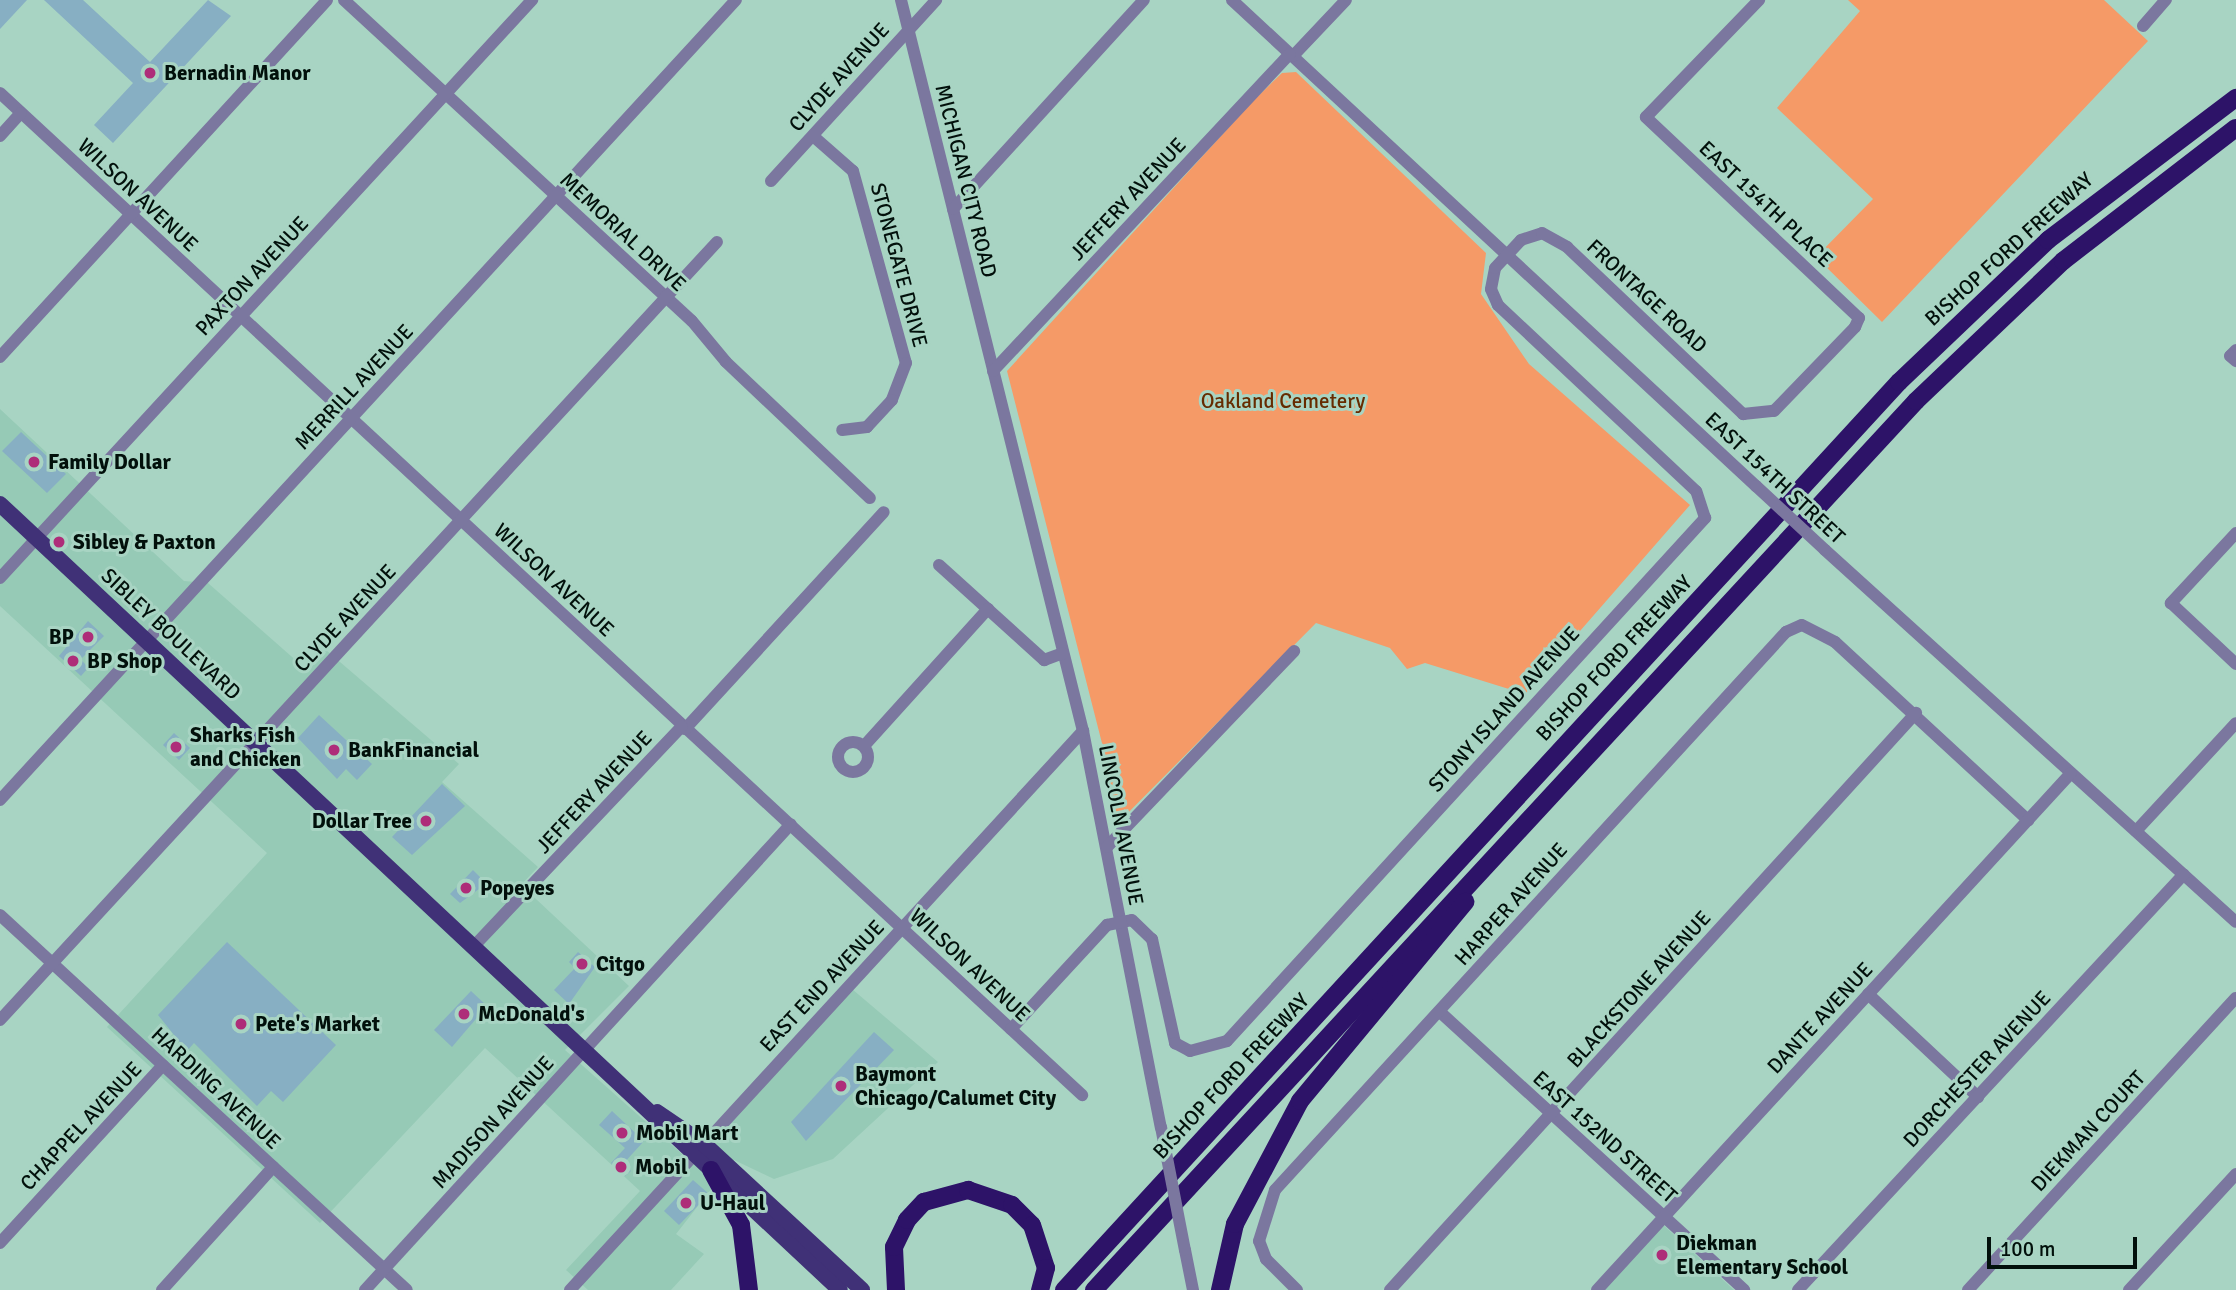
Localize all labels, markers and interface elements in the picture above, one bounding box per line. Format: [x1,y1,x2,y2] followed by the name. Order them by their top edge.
[783,17,895,137] street label: CLYDE AVENUE
[164,60,311,86] place label: Bernadin Manor
[142,65,158,81] marker: Bernadin Manor
[930,82,1002,280] street label: MICHIGAN CITY ROAD
[73,133,203,257] street label: WILSON AVENUE
[1065,133,1191,265] street label: JEFFERY AVENUE
[1694,136,1838,272] street label: EAST 154TH PLACE
[555,167,691,297] street label: MEMORIAL DRIVE
[1920,167,2098,331] street label: BISHOP FORD FREEWAY
[865,180,933,350] street label: STONEGATE DRIVE
[190,211,314,341] street label: PAXTON AVENUE
[1582,234,1712,358] street label: FRONTAGE ROAD
[289,319,419,455] street label: MERRILL AVENUE
[1201,388,1365,414] park label: Oakland Cemetery
[1700,407,1850,549] street label: EAST 154TH STREET
[48,449,171,475] place label: Family Dollar
[26,454,42,470] marker: Family Dollar
[489,518,619,642] street label: WILSON AVENUE
[73,529,216,555] place label: Sibley & Paxton
[51,534,67,550] marker: Sibley & Paxton
[289,559,401,677] street label: CLYDE AVENUE
[96,563,246,705] street label: SIBLEY BOULEVARD
[1531,570,1697,746] street label: BISHOP FORD FREEWAY
[1423,621,1585,797] street label: STONY ISLAND AVENUE
[49,624,74,650] place label: BP
[80,629,96,645] marker: BP
[87,648,162,674] place label: BP Shop
[65,653,81,669] marker: BP Shop
[190,722,301,772] place label: Sharks Fish and Chicken
[531,726,657,858] street label: JEFFERY AVENUE
[348,737,479,763] place label: BankFinancial
[168,739,184,755] marker: Sharks Fish and Chicken
[326,742,342,758] marker: BankFinancial
[1093,743,1149,907] street label: LINCOLN AVENUE
[312,808,412,834] place label: Dollar Tree
[418,813,434,829] marker: Dollar Tree
[1449,837,1573,971] street label: HARPER AVENUE
[480,875,554,901] place label: Popeyes
[458,880,474,896] marker: Popeyes
[905,903,1035,1027] street label: WILSON AVENUE
[1562,905,1716,1073] street label: BLACKSTONE AVENUE
[754,915,890,1057] street label: EAST END AVENUE
[596,951,645,977] place label: Citgo
[574,956,590,972] marker: Citgo
[1762,957,1878,1079] street label: DANTE AVENUE
[1898,985,2056,1153] street label: DORCHESTER AVENUE
[1148,988,1314,1164] street label: BISHOP FORD FREEWAY
[478,1001,585,1027] place label: McDonald's
[456,1006,472,1022] marker: McDonald's
[255,1011,380,1037] place label: Pete's Market
[233,1016,249,1032] marker: Pete's Market
[146,1022,286,1154] street label: HARDING AVENUE
[427,1050,559,1194] street label: MADISON AVENUE
[15,1056,147,1196] street label: CHAPPEL AVENUE
[855,1061,1056,1111] place label: Baymont Chicago/Calumet City
[2026,1065,2150,1197] street label: DIEKMAN COURT
[1528,1066,1682,1208] street label: EAST 152ND STREET
[833,1078,849,1094] marker: Baymont Chicago/Calumet City
[636,1120,738,1146] place label: Mobil Mart
[614,1125,630,1141] marker: Mobil Mart
[635,1154,688,1180] place label: Mobil
[613,1159,629,1175] marker: Mobil
[700,1190,765,1216] place label: U-Haul
[678,1195,694,1211] marker: U-Haul
[1991,1224,2142,1268] scale bar
[1676,1230,1848,1280] place label: Diekman Elementary School
[2000,1236,2055,1262] text: 100 m
[1654,1247,1670,1263] marker: Diekman Elementary School

